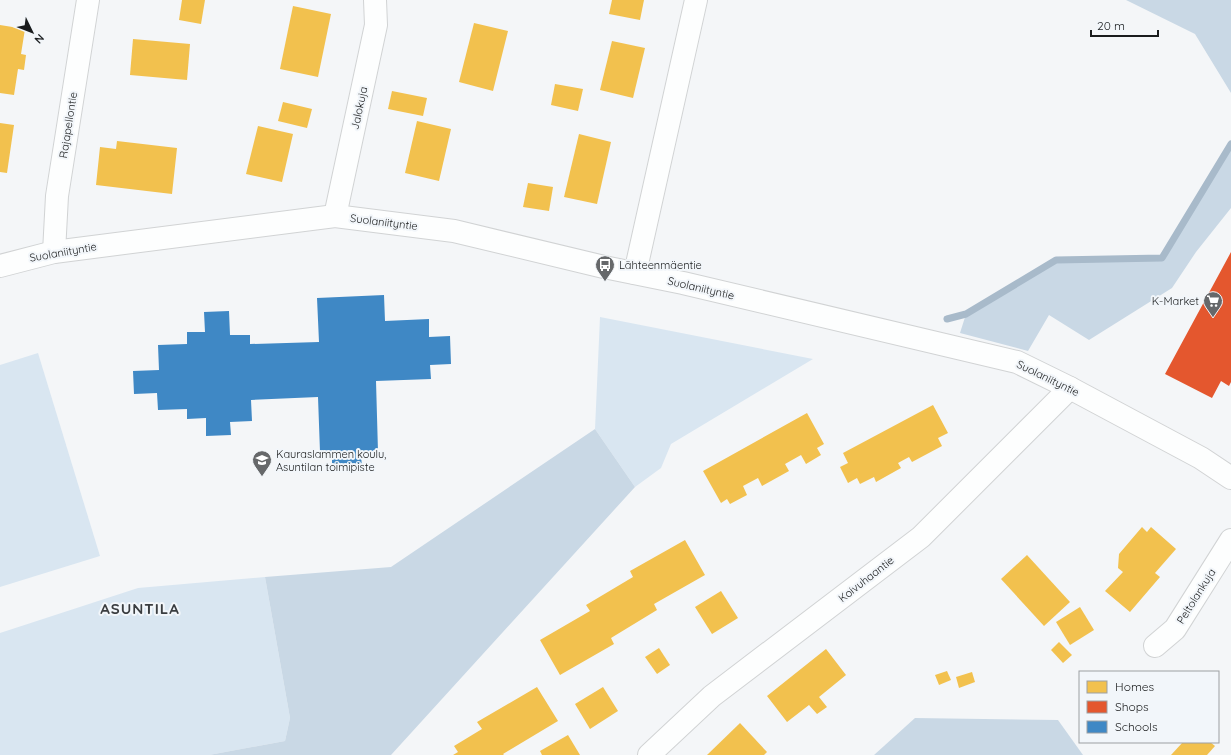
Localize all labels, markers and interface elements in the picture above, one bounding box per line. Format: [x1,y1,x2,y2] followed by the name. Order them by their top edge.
[12,12,52,52] north arrow
[1091,12,1158,38] scale bar
[1097,18,1125,33] text: 20 m
[31,31,47,47] text: N
[348,85,370,131] street label: Jalokuja
[56,91,80,159] street label: Rajapellontie
[349,211,419,233] street label: Suolaniityntie
[28,239,98,265] street label: Suolaniityntie
[594,254,616,282] bus stop icon: Lähteenmäentie
[619,258,702,272] place label: Lähteenmäentie
[666,274,736,302] street label: Suolaniityntie
[1202,290,1224,318] supermarket icon: K-Market
[1152,294,1199,308] place label: K-Market
[1014,357,1082,399] street label: Suolaniityntie
[276,447,386,474] place label: Kauraslammen koulu, Asuntilan toimipiste
[251,449,273,477] school or university icon: Kauraslammen koulu, Asuntilan toimipiste
[835,553,897,605] street label: Koivuhaantie
[1173,566,1219,626] street label: Peltolankuja
[100,599,180,618] district label: ASUNTILA
[1079,671,1219,743] legend
[1115,679,1155,694] text: Homes
[1115,699,1149,714] text: Shops
[1115,719,1158,734] text: Schools

